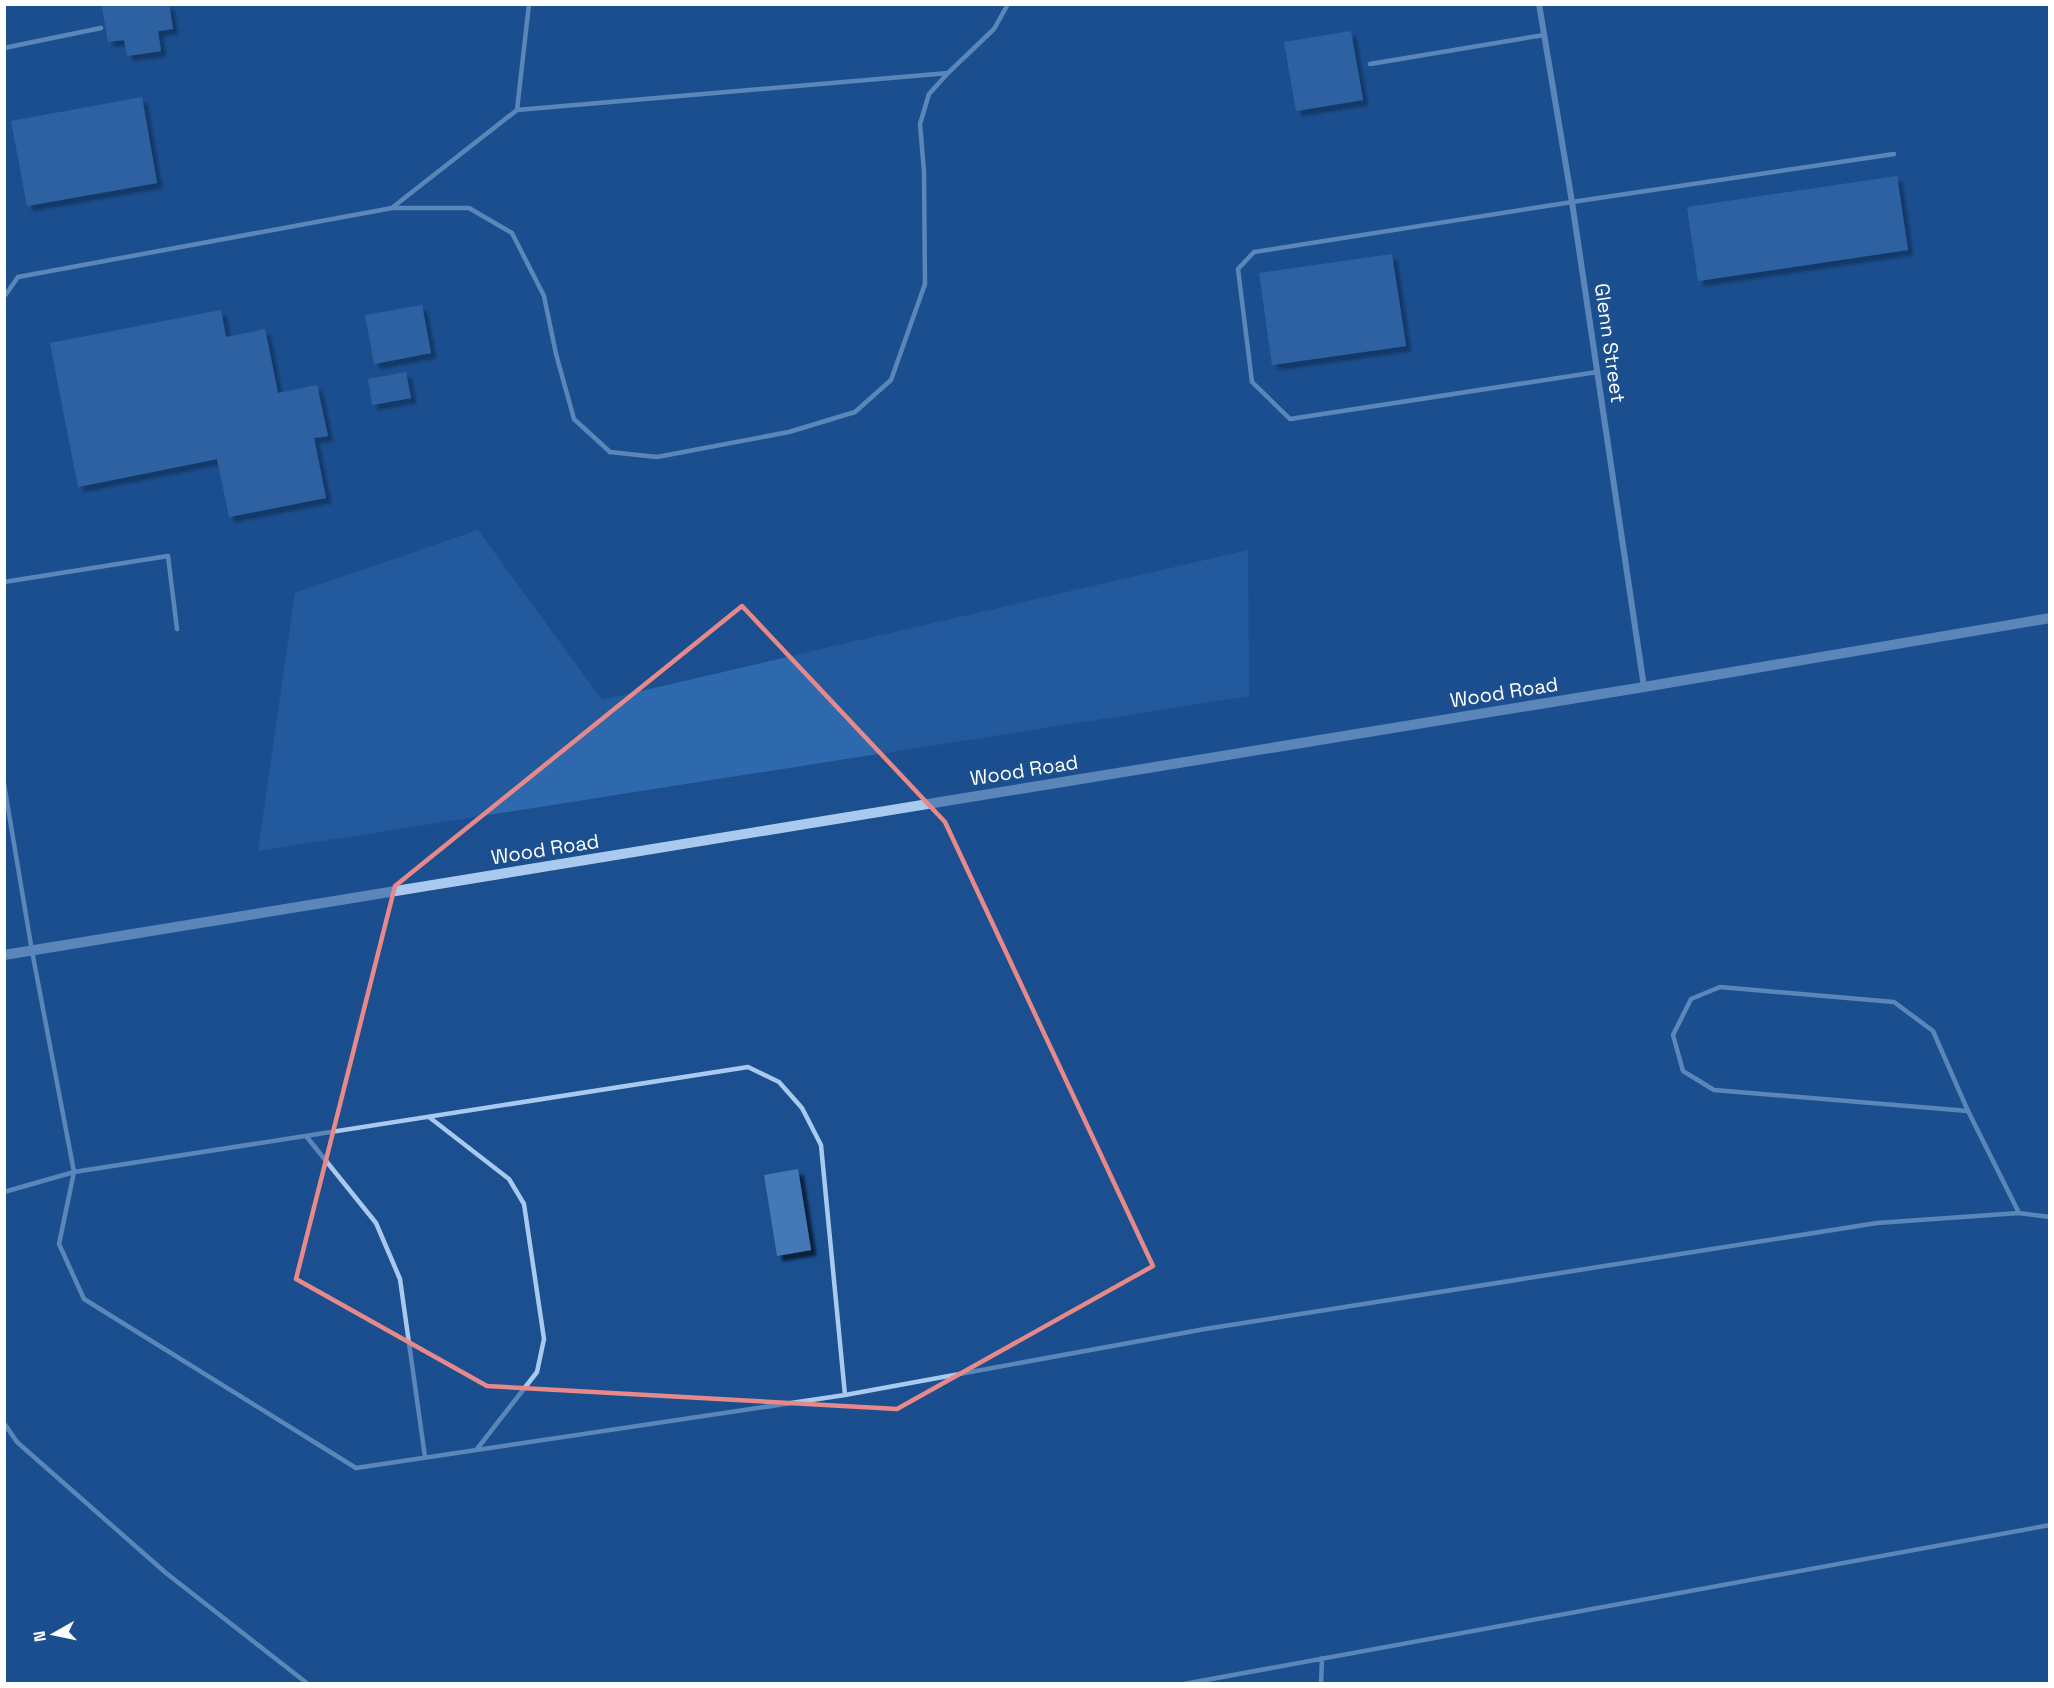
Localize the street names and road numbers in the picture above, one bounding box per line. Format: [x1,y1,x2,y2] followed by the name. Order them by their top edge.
[1589,281,1631,405] street label: Glenn Street
[1448,671,1560,713] street label: Wood Road
[968,749,1080,791] street label: Wood Road
[489,828,601,870] street label: Wood Road

